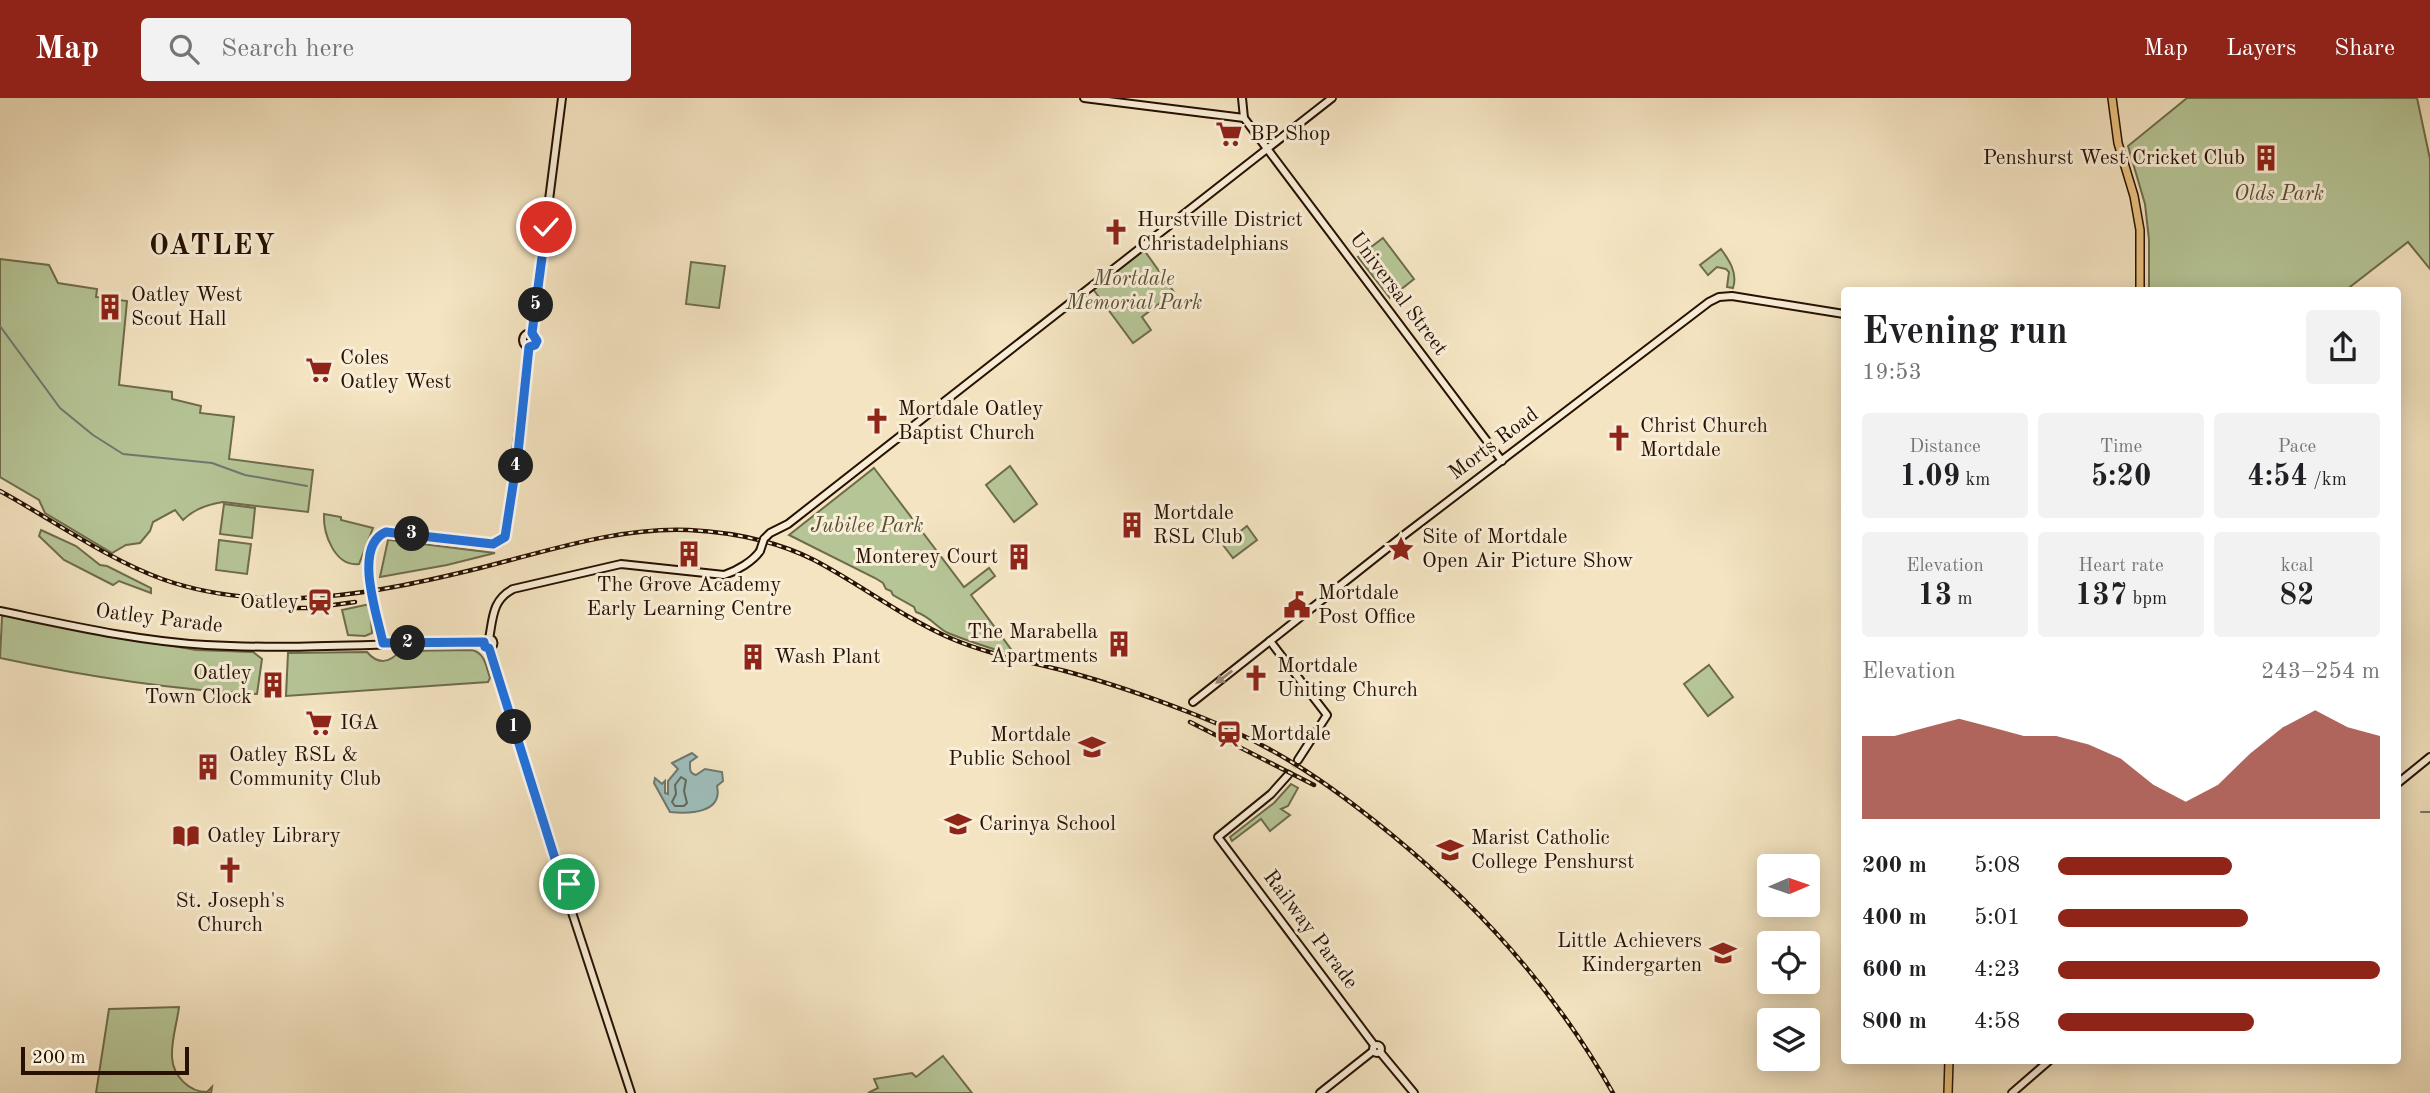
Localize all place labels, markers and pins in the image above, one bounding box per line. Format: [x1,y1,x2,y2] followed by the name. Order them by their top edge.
[1214,119,1244,149] supermarket icon: BP Shop
[1250,124,1330,145] place label: BP Shop
[2251,143,2281,173] building icon: Penshurst West Cricket Club
[1983,148,2245,169] place label: Penshurst West Cricket Club
[516,197,576,257] pin
[1137,210,1303,255] place label: Hurstville District Christadelphians
[1101,217,1131,247] church icon: Hurstville District Christadelphians
[131,285,242,330] place label: Oatley West Scout Hall
[518,288,554,322] pin: 5
[95,292,125,322] building icon: Oatley West Scout Hall
[340,348,451,393] place label: Coles Oatley West
[304,355,334,385] supermarket icon: Coles Oatley West
[898,399,1043,444] place label: Mortdale Oatley Baptist Church
[862,406,892,436] church icon: Mortdale Oatley Baptist Church
[1640,416,1768,461] place label: Christ Church Mortdale
[1604,423,1634,453] church icon: Christ Church Mortdale
[498,448,534,484] pin: 4
[1153,503,1243,548] place label: Mortdale RSL Club
[1117,510,1147,540] building icon: Mortdale RSL Club
[394,516,430,551] pin: 3
[1422,527,1633,572] place label: Site of Mortdale Open Air Picture Show
[1386,534,1416,564] place icon: Site of Mortdale Open Air Picture Show
[674,539,704,569] building icon: The Grove Academy Early Learning Centre
[1004,542,1034,572] building icon: Monterey Court
[855,547,998,568] place label: Monterey Court
[586,575,792,620] place label: The Grove Academy Early Learning Centre
[1318,583,1416,628] place label: Mortdale Post Office
[305,587,335,617] station icon: Oatley
[1282,590,1312,620] public building icon: Mortdale Post Office
[240,592,299,613] place label: Oatley
[967,622,1098,667] place label: The Marabella Apartments
[390,626,426,660] pin: 2
[1104,629,1134,659] building icon: The Marabella Apartments
[738,642,768,672] building icon: Wash Plant
[774,647,881,668] place label: Wash Plant
[1277,656,1418,701] place label: Mortdale Uniting Church
[145,663,252,708] place label: Oatley Town Clock
[1241,663,1271,693] church icon: Mortdale Uniting Church
[258,670,288,700] building icon: Oatley Town Clock
[304,708,334,738] supermarket icon: IGA
[496,710,532,744] pin: 1
[340,713,379,734] place label: IGA
[1214,719,1244,749] station icon: Mortdale
[1250,724,1331,745] place label: Mortdale
[948,725,1071,770] place label: Mortdale Public School
[1077,732,1107,762] school or university icon: Mortdale Public School
[229,745,381,790] place label: Oatley RSL & Community Club
[193,752,223,782] building icon: Oatley RSL & Community Club
[943,809,973,839] school or university icon: Carinya School
[979,814,1116,835] place label: Carinya School
[171,821,201,851] library icon: Oatley Library
[207,826,341,847] place label: Oatley Library
[1471,828,1634,873] place label: Marist Catholic College Penshurst
[1435,835,1465,865] school or university icon: Marist Catholic College Penshurst
[539,854,599,914] pin
[215,855,245,885] church icon: St. Joseph's Church
[175,891,285,936] place label: St. Joseph's Church
[1557,931,1702,976] place label: Little Achievers Kindergarten
[1708,938,1738,968] school or university icon: Little Achievers Kindergarten

